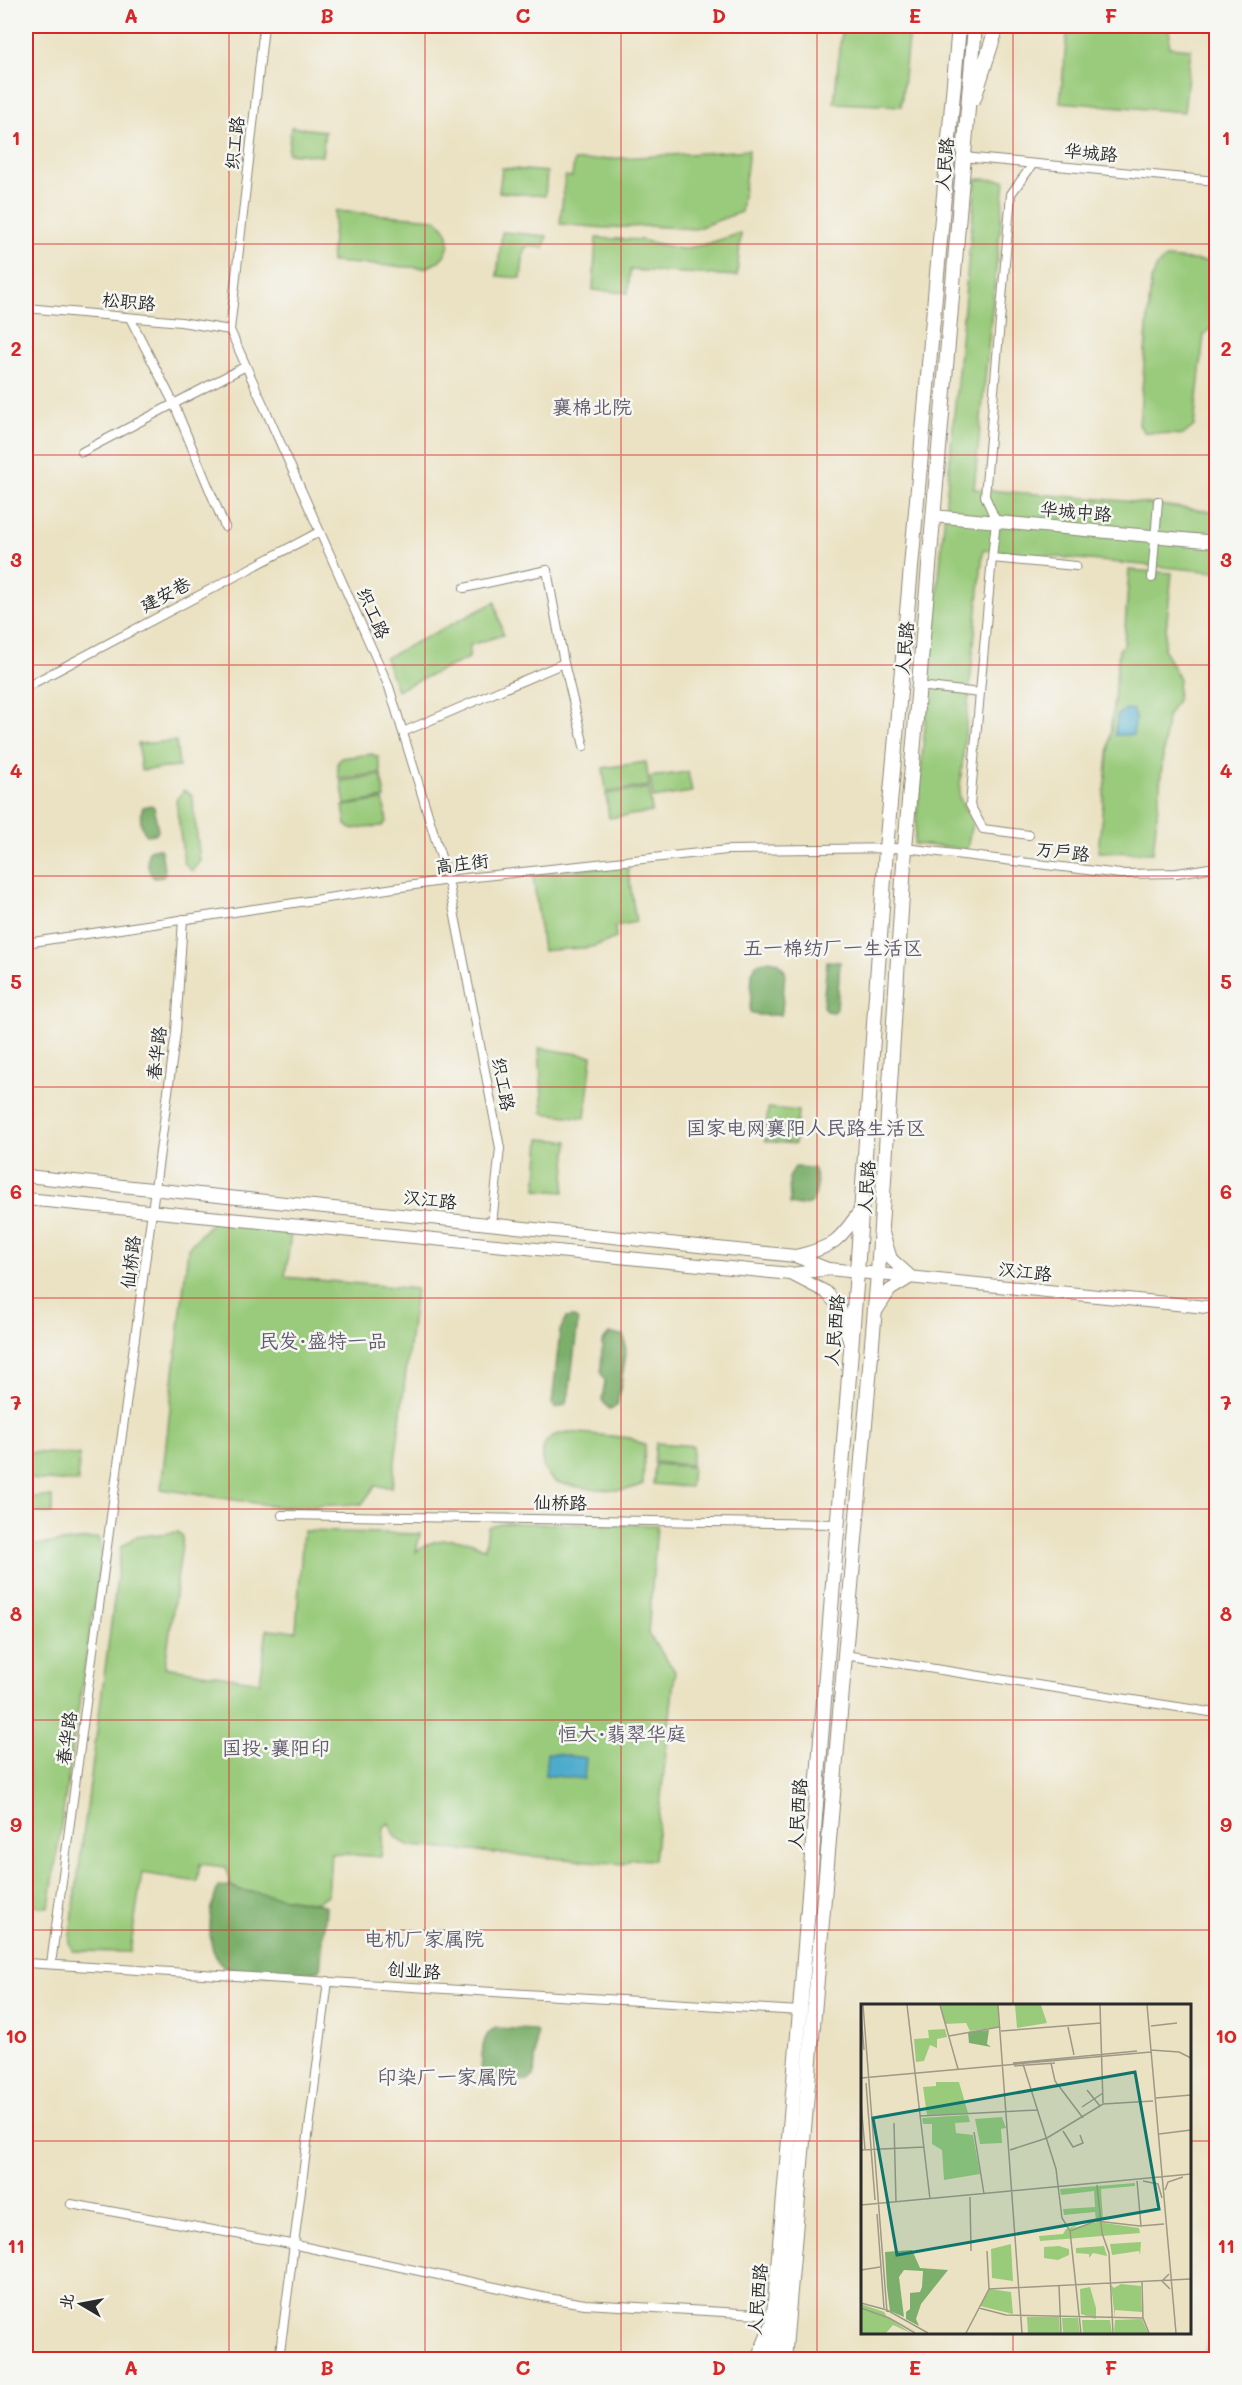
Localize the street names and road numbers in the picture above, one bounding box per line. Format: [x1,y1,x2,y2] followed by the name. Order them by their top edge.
[219,115,249,171] street label: 织工路
[930,136,958,192] street label: 人民路
[1063,138,1119,166] street label: 华城路
[101,287,157,315] street label: 松职路
[1039,496,1113,526] street label: 华城中路
[136,571,194,617] street label: 建安巷
[352,583,396,643] street label: 织工路
[890,620,918,676] street label: 人民路
[1035,836,1091,866] street label: 万户路
[434,848,490,878] street label: 高庄街
[141,1025,171,1081] street label: 春华路
[487,1055,521,1113] street label: 织工路
[852,1159,880,1215] street label: 人民路
[402,1184,458,1214] street label: 汉江路
[115,1234,145,1290] street label: 仙桥路
[997,1256,1053,1286] street label: 汉江路
[819,1293,849,1367] street label: 人民西路
[533,1490,587,1514] street label: 仙桥路
[50,1710,82,1766] street label: 春华路
[783,1777,811,1851] street label: 人民西路
[386,1956,442,1984] street label: 创业路
[742,2262,772,2336] street label: 人民西路

